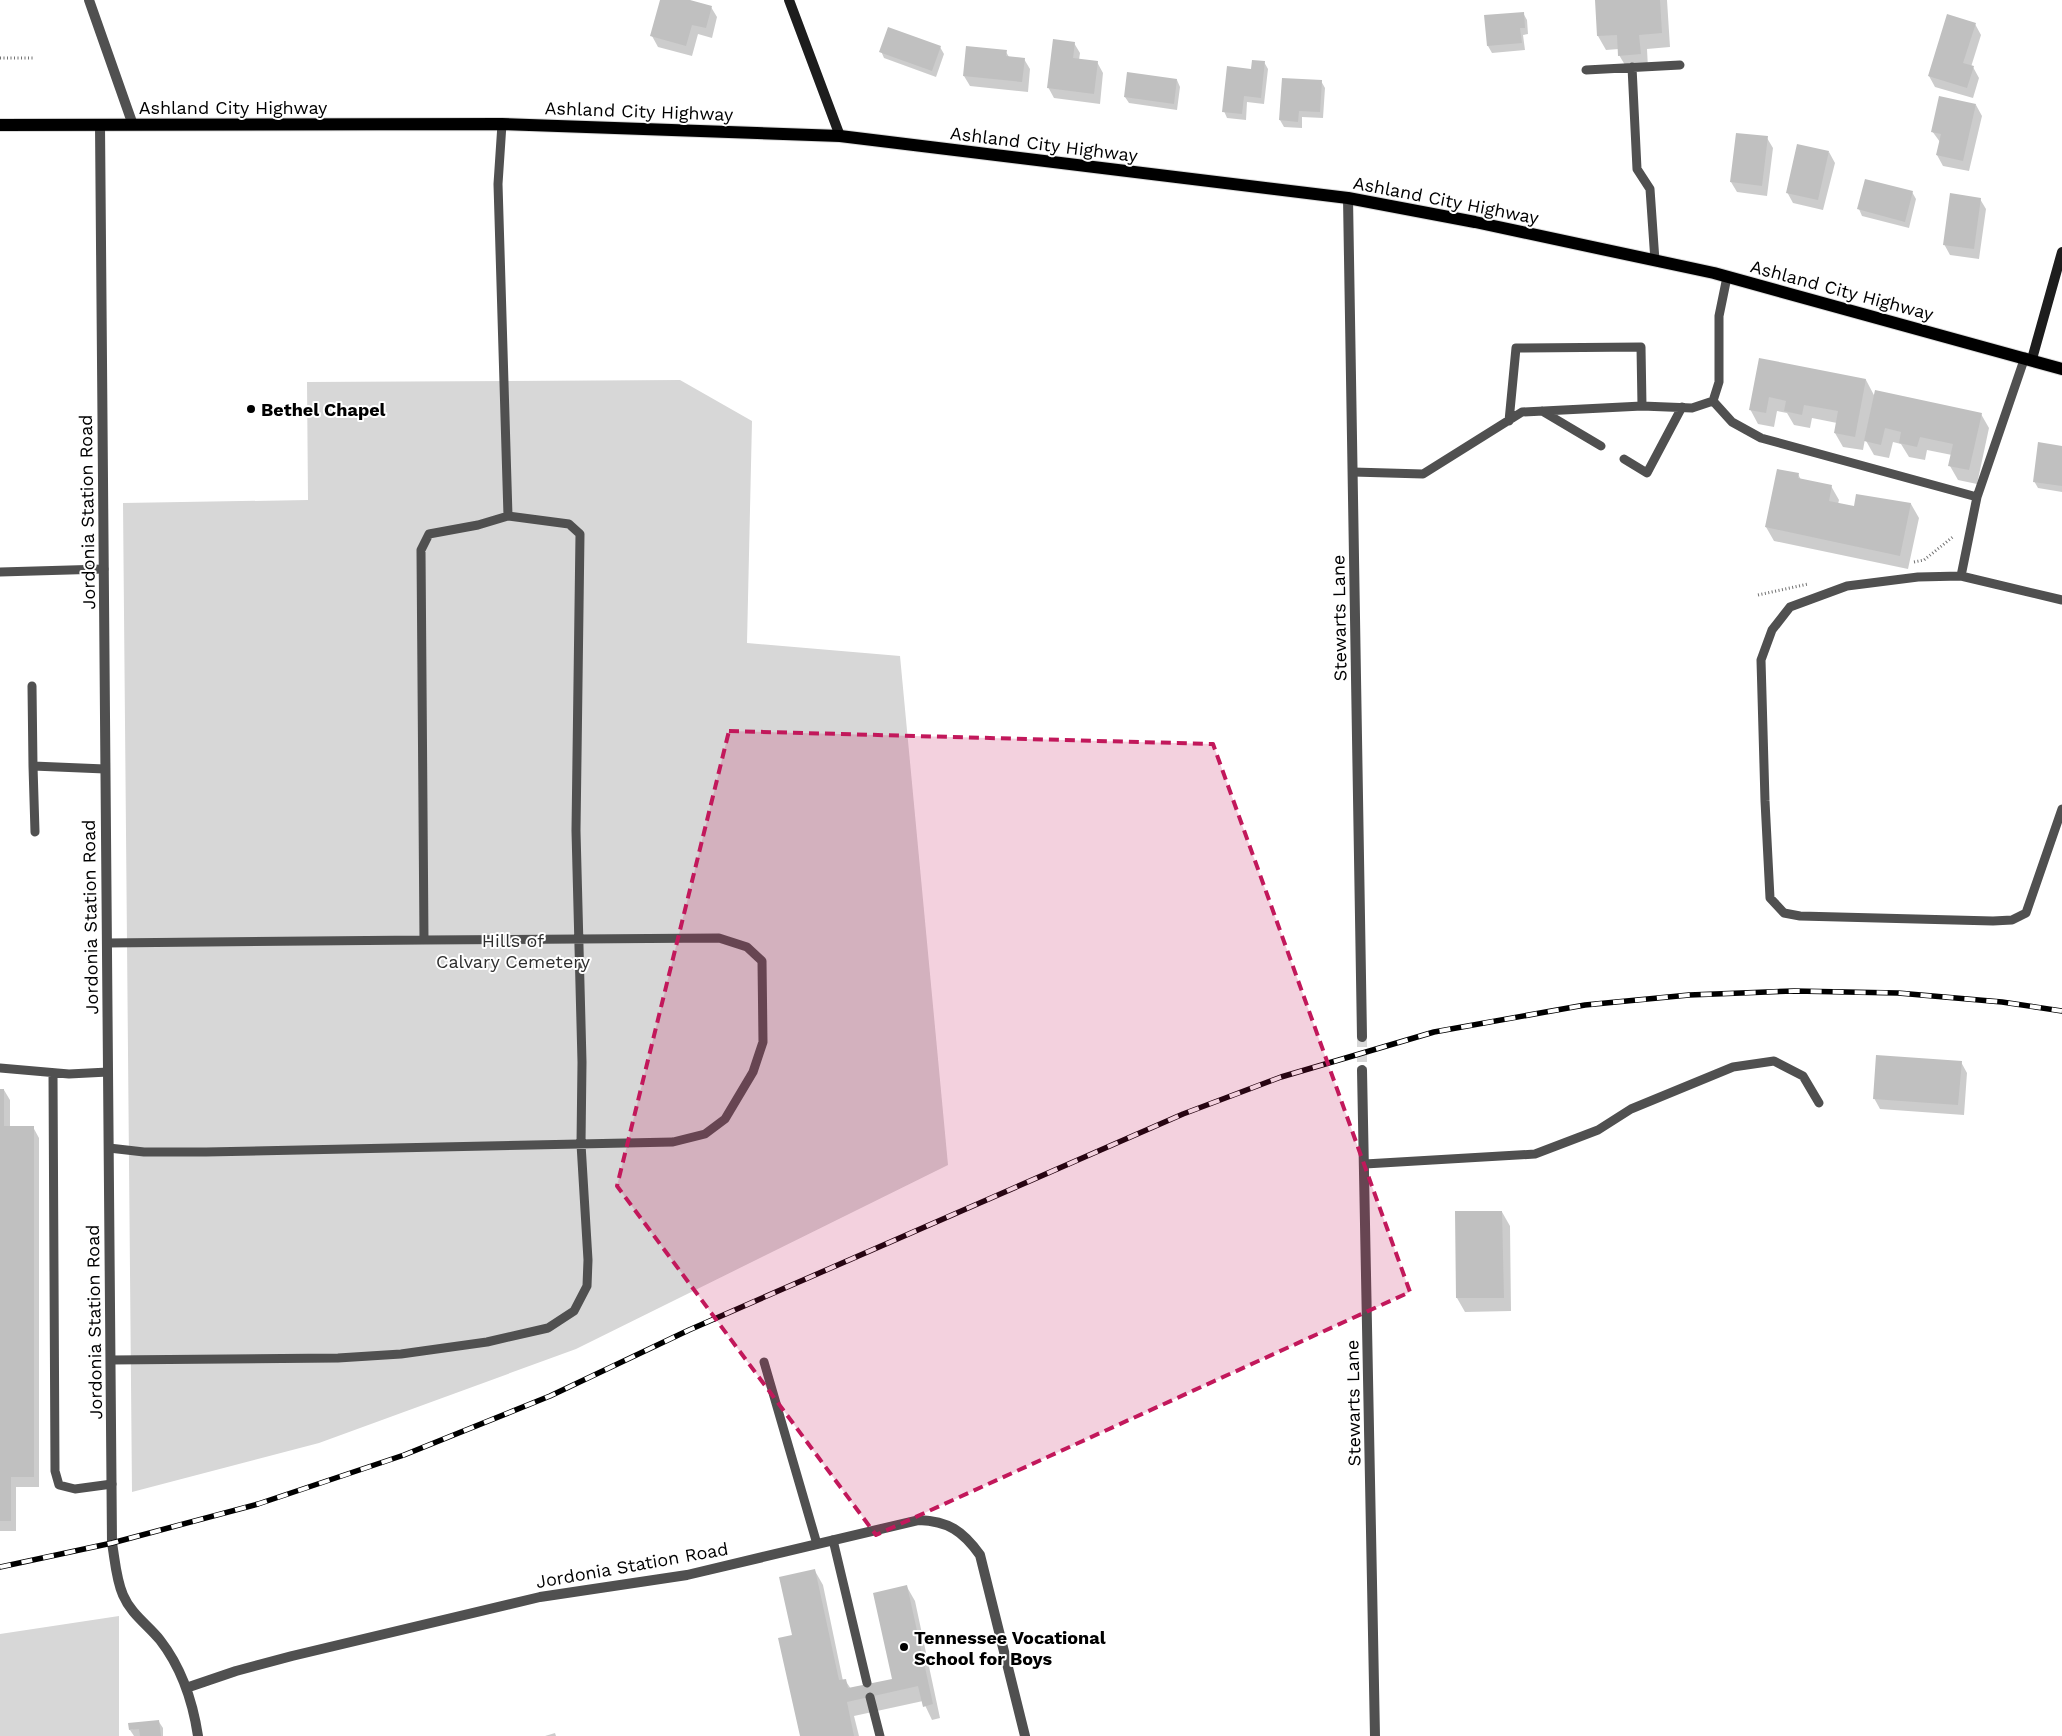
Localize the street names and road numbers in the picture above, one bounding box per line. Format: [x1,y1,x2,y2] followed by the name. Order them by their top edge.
[139,97,328,118] street label: Ashland City Highway
[544,97,734,125] street label: Ashland City Highway
[949,122,1140,166] street label: Ashland City Highway
[1351,172,1541,228] street label: Ashland City Highway
[1748,255,1937,325] street label: Ashland City Highway
[75,414,99,610] street label: Jordonia Station Road
[1327,554,1351,682] street label: Stewarts Lane
[78,819,102,1015] street label: Jordonia Station Road
[82,1224,106,1420] street label: Jordonia Station Road
[1341,1339,1365,1467] street label: Stewarts Lane
[534,1538,730,1592] street label: Jordonia Station Road

